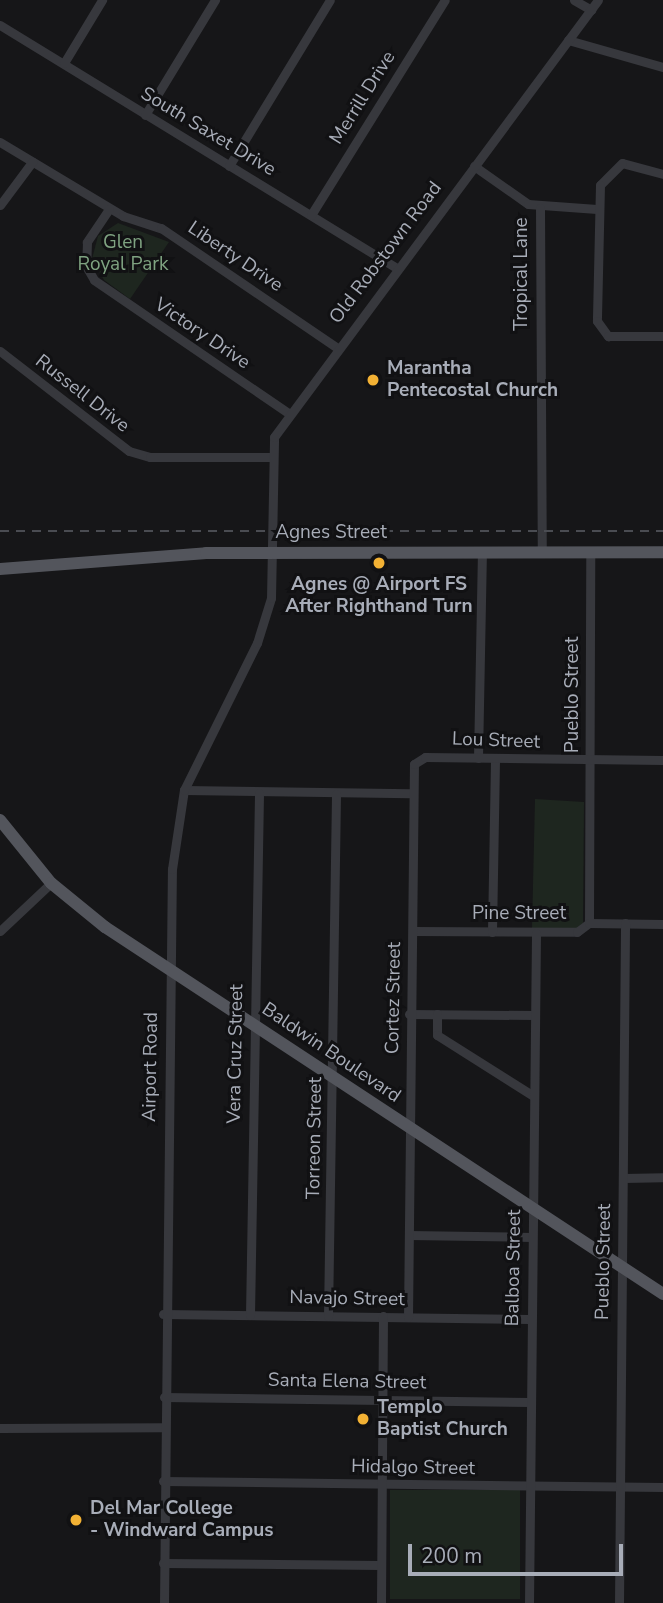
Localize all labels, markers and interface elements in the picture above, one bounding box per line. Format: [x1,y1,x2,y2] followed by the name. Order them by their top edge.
[325,47,401,149] street label: Merrill Drive
[136,83,280,181] street label: South Saxet Drive
[325,177,447,329] street label: Old Robstown Road
[183,217,287,297] street label: Liberty Drive
[511,217,533,331] street label: Tropical Lane
[77,232,169,276] park label: Glen Royal Park
[150,294,254,374] street label: Victory Drive
[30,350,134,438] street label: Russell Drive
[387,358,558,402] place label: Marantha Pentecostal Church
[365,372,381,388] marker: Marantha Pentecostal Church
[275,522,387,544] street label: Agnes Street
[371,555,387,571] marker: Agnes @ Airport FS After Righthand Turn
[285,574,473,618] place label: Agnes @ Airport FS After Righthand Turn
[562,637,584,753] street label: Pueblo Street
[452,728,540,754] street label: Lou Street
[472,903,566,925] street label: Pine Street
[382,942,406,1054] street label: Cortez Street
[223,984,249,1124] street label: Vera Cruz Street
[257,998,405,1108] street label: Baldwin Boulevard
[139,1012,163,1122] street label: Airport Road
[303,1077,327,1199] street label: Torreon Street
[592,1204,616,1320] street label: Pueblo Street
[502,1209,526,1327] street label: Balboa Street
[289,1287,405,1311] street label: Navajo Street
[268,1369,426,1395] street label: Santa Elena Street
[377,1397,508,1441] place label: Templo Baptist Church
[355,1411,371,1427] marker: Templo Baptist Church
[351,1456,475,1480] street label: Hidalgo Street
[90,1498,273,1542] place label: Del Mar College - Windward Campus
[68,1512,84,1528] marker: Del Mar College - Windward Campus
[411,1530,626,1574] scale bar
[421,1542,482,1570] text: 200 m

